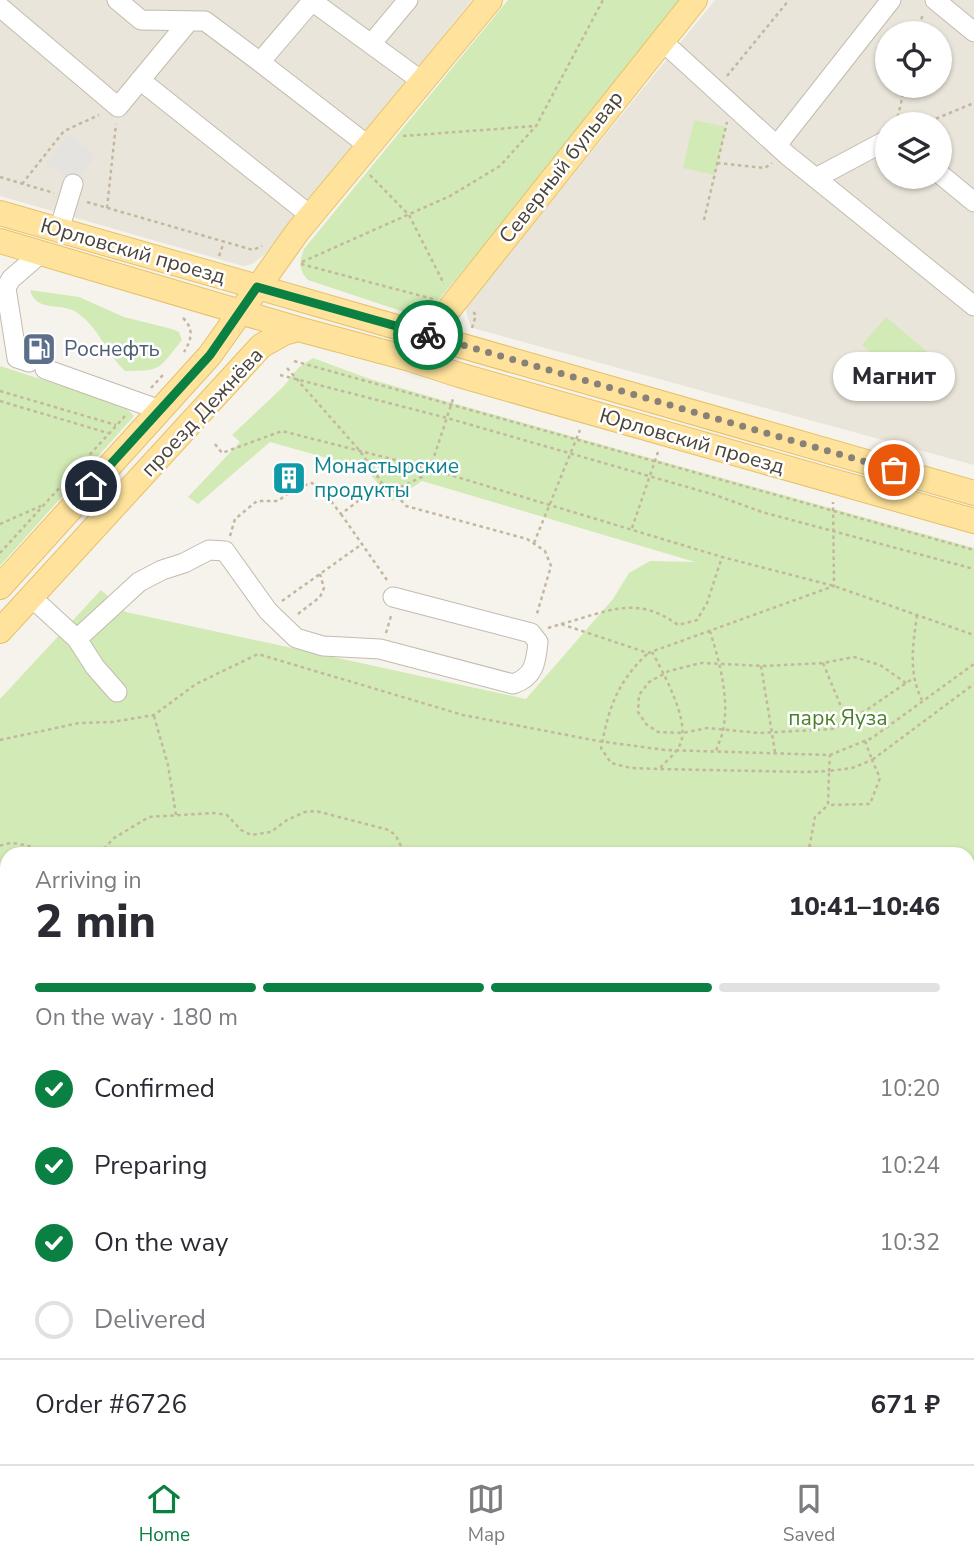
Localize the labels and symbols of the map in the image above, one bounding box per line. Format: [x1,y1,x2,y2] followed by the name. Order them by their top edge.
[493,85,629,249] street label: Северный бульвар
[37,211,229,291] street label: Юрловский проезд
[393,300,463,370] courier
[20,330,58,368] fuel station icon: Роснефть
[64,335,160,363] place label: Роснефть
[135,341,269,483] street label: проезд Дежнёва
[833,351,955,400] callout: Магнит
[596,401,788,481] street label: Юрловский проезд
[864,440,924,500] pin
[314,452,459,504] place label: Монастырские продукты
[61,456,121,516] pin
[270,459,308,497] building icon: Монастырские продукты
[788,704,888,732] park label: парк Яуза

